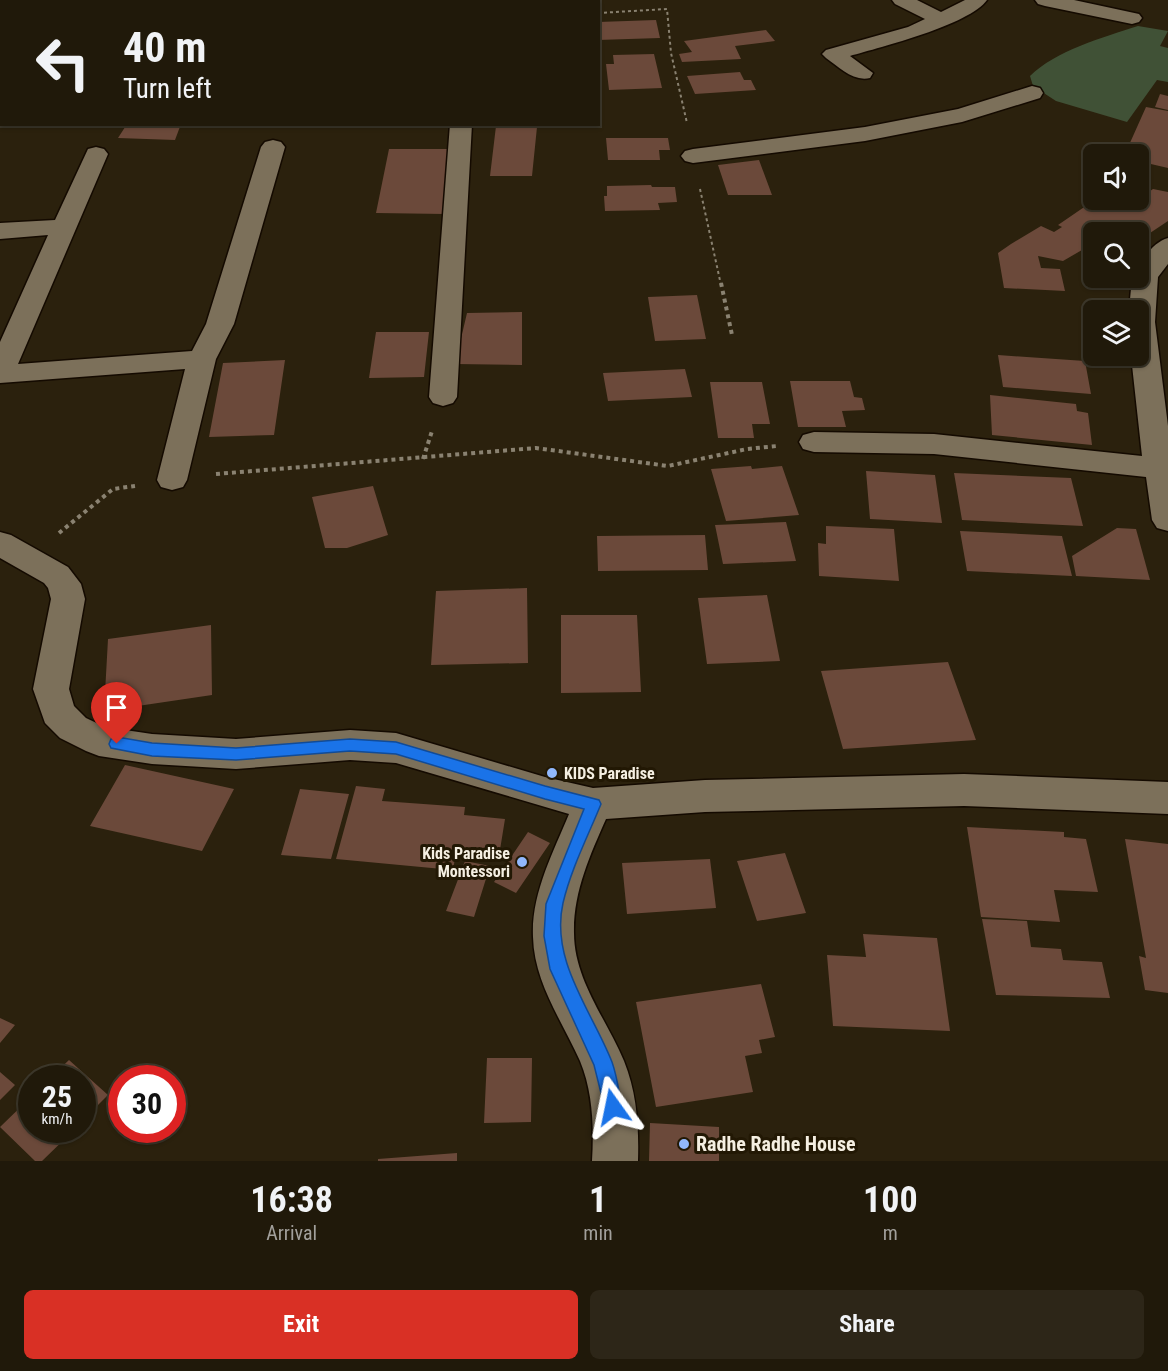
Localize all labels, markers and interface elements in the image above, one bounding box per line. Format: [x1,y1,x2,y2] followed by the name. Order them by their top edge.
[123,23,206,72] text: 40 m
[24,24,102,102] icon: left
[123,73,212,105] text: Turn left
[1083,144,1149,366] map controls
[1083,144,1149,210] button: sound
[1083,222,1149,288] button: search
[1083,300,1149,366] button: layers
[91,682,142,744] pin
[100,691,133,724] icon: arrive
[564,764,655,783] place label: KIDS Paradise
[545,766,559,780] marker: KIDS Paradise
[422,844,510,881] place label: Kids Paradise Montessori
[515,855,529,869] marker: Kids Paradise Montessori
[108,1065,186,1143] speed limit sign: 30
[581,1075,645,1139] position arrow
[42,1079,72,1114] text: 25
[42,1110,72,1128] text: km/h
[696,1132,856,1156] place label: Radhe Radhe House
[677,1137,691,1151] marker: Radhe Radhe House
[250,1179,333,1221] text: 16:38
[589,1179,607,1221] text: 1
[863,1179,918,1221] text: 100
[266,1221,317,1245] text: Arrival
[583,1221,613,1245] text: min
[883,1221,898,1245] text: m
[24,1290,578,1359] button: Exit
[590,1290,1144,1359] button: Share

